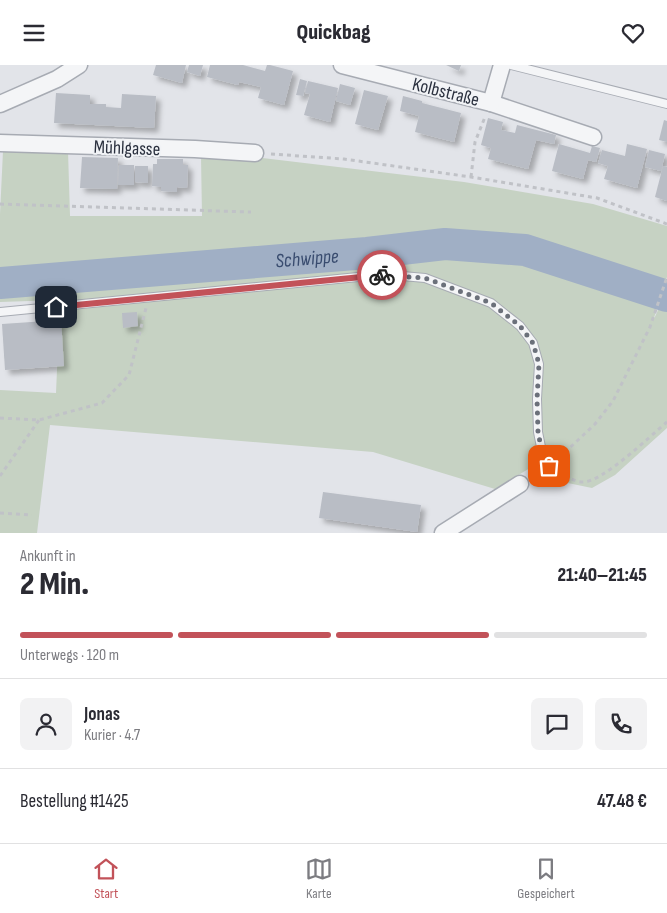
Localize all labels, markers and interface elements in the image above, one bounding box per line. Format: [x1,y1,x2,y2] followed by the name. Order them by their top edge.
[20,19,48,47] icon: menu
[297,19,370,46] text: Quickbag
[619,19,647,47] icon: heart
[410,73,482,112] street label: Kolbstraße
[93,136,161,161] street label: Mühlgasse
[274,244,340,273] water label: Schwippe
[357,250,407,300] courier
[368,261,396,289] icon: bike
[35,286,77,328] pin
[42,293,70,321] icon: home
[528,445,570,487] pin
[535,452,563,480] icon: bag
[20,547,76,566] text: Ankunft in
[558,564,647,587] text: 21:40–21:45
[20,565,89,604] text: 2 Min.
[20,646,119,665] text: Unterwegs · 120 m
[20,698,72,750] button: person
[531,698,583,750] button: chat
[595,698,647,750] button: phone
[84,703,120,726] text: Jonas
[84,726,140,745] text: Kurier · 4.7
[20,790,129,813] text: Bestellung #1425
[597,790,647,813] text: 47.48 €
[92,855,120,902] tab: Start
[305,855,333,902] tab: Karte
[517,855,575,902] tab: Gespeichert

